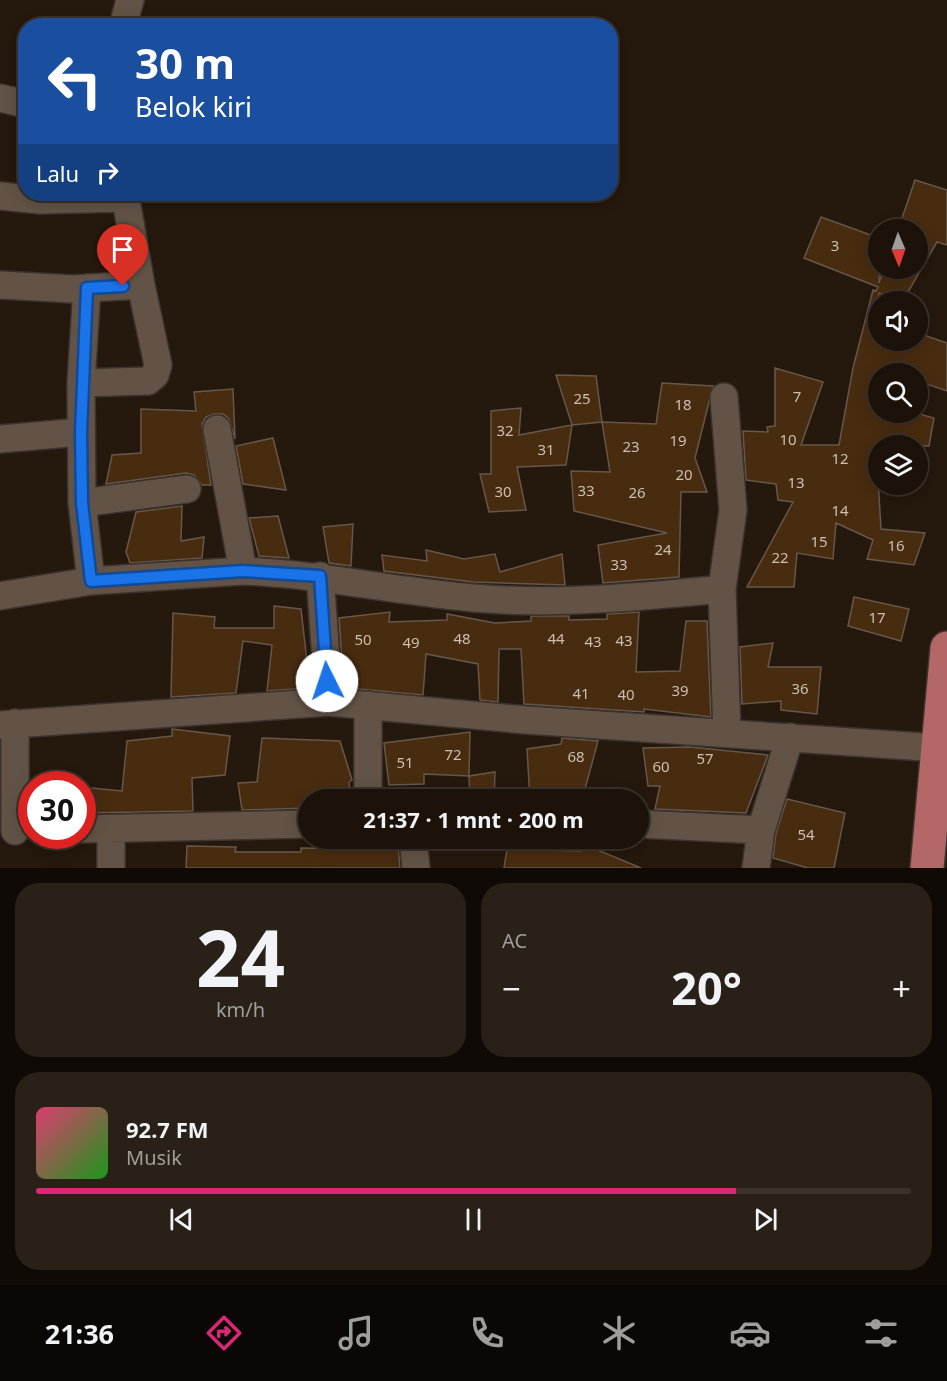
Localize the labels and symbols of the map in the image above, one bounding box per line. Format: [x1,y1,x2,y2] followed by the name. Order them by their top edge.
[868,219,928,279] north arrow
[97,224,148,286] pin
[831,235,839,255] house number: 3
[793,386,801,406] house number: 7
[573,388,591,408] house number: 25
[674,394,692,414] house number: 18
[496,420,514,440] house number: 32
[779,429,797,449] house number: 10
[669,430,687,450] house number: 19
[622,436,640,456] house number: 23
[537,439,555,459] house number: 31
[831,448,849,468] house number: 12
[675,464,693,484] house number: 20
[787,472,805,492] house number: 13
[577,480,595,500] house number: 33
[494,481,512,501] house number: 30
[628,482,646,502] house number: 26
[831,500,849,520] house number: 14
[810,531,828,551] house number: 15
[887,535,905,555] house number: 16
[654,539,672,559] house number: 24
[771,547,789,567] house number: 22
[610,554,628,574] house number: 33
[868,607,886,627] house number: 17
[453,628,471,648] house number: 48
[547,628,565,648] house number: 44
[354,629,372,649] house number: 50
[615,630,633,650] house number: 43
[584,631,602,651] house number: 43
[402,632,420,652] house number: 49
[295,649,359,713] position arrow
[791,678,809,698] house number: 36
[671,680,689,700] house number: 39
[572,683,590,703] house number: 41
[617,684,635,704] house number: 40
[444,744,462,764] house number: 72
[567,746,585,766] house number: 68
[696,748,714,768] house number: 57
[396,752,414,772] house number: 51
[652,756,670,776] house number: 60
[18,771,96,849] speed limit sign: 30
[797,824,815,844] house number: 54

